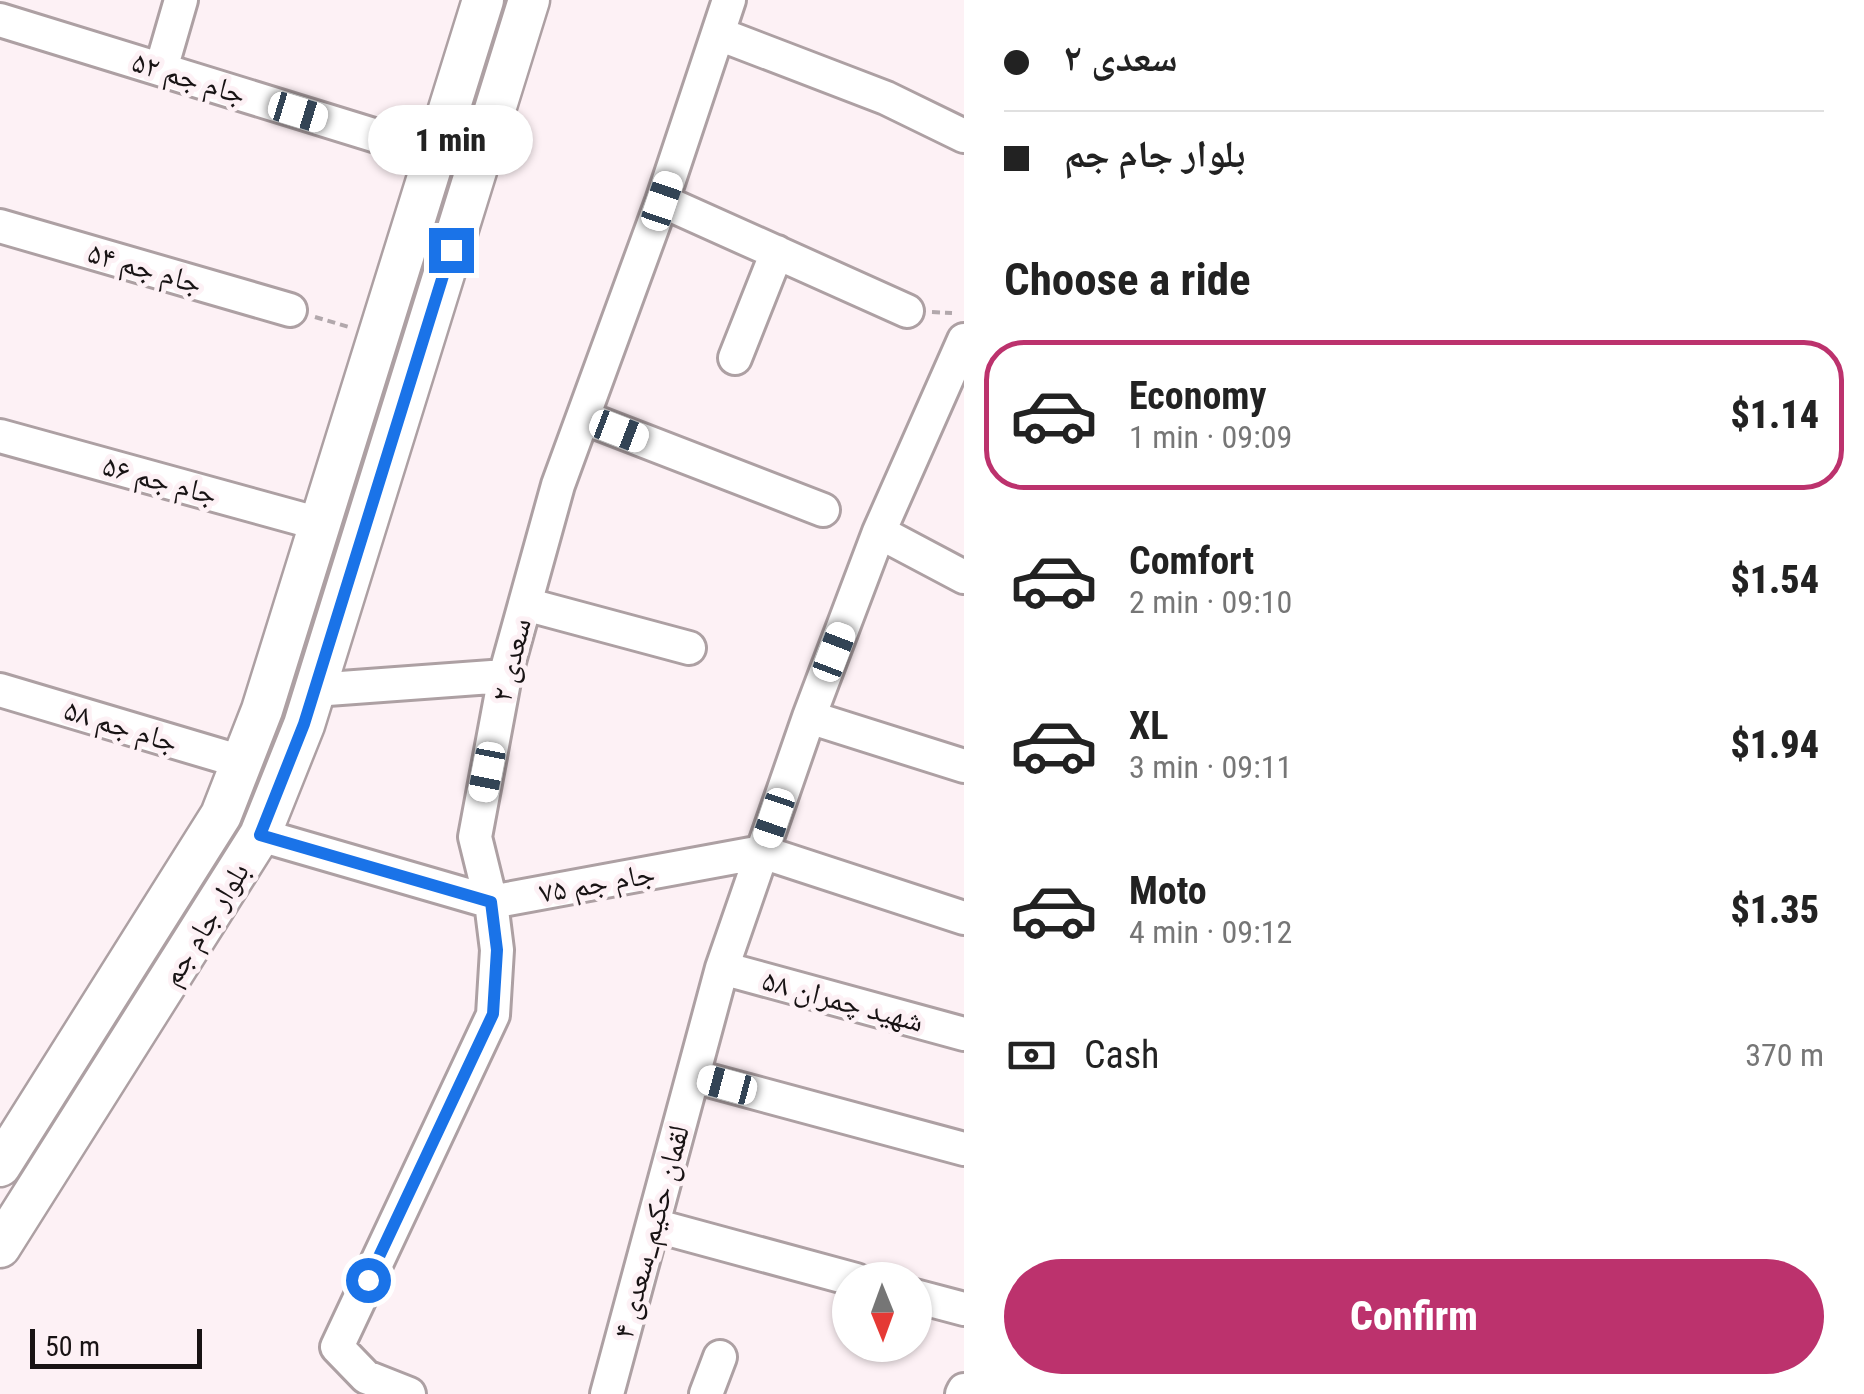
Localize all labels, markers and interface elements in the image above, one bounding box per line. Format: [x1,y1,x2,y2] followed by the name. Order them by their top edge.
[1064,36,1178,80] text: سعدی ۲
[127,44,250,114] street label: جام جم ۵۲
[265,89,331,135] car
[368,105,534,175] callout: 1 min
[415,121,486,159] text: 1 min
[1064,132,1245,176] text: بلوار جام جم
[638,168,686,234] car
[429,228,474,273] route end
[83,235,206,303] street label: جام جم ۵۴
[1004,253,1251,306] text: Choose a ride
[1009,370,1099,460] icon: car
[1129,374,1266,418] text: Economy
[1730,393,1819,437] text: $1.14
[586,406,652,456] car
[1129,418,1292,456] text: 1 min · 09:09
[98,447,221,514] street label: جام جم ۵۶
[1009,535,1099,625] icon: car
[1129,539,1254,583] text: Comfort
[1730,558,1819,602] text: $1.54
[1129,583,1292,621] text: 2 min · 09:10
[483,614,539,706] street label: سعدی ۲
[809,619,859,685] car
[59,692,182,762] street label: جام جم ۵۸
[1009,700,1099,790] icon: car
[1129,704,1168,748] text: XL
[1730,723,1819,767] text: $1.94
[467,740,507,804] car
[1129,748,1292,786] text: 3 min · 09:11
[750,785,798,851] car
[536,855,658,913] street label: جام جم ۷۵
[153,856,259,993] street label: بلوار جام جم
[1009,865,1099,955] icon: car
[1129,869,1207,913] text: Moto
[1730,888,1819,932] text: $1.35
[1129,913,1292,951] text: 4 min · 09:12
[759,962,927,1040] street label: شهید چمران ۵۸
[1004,1028,1059,1083] icon: cash
[1084,1033,1159,1077] text: Cash
[1745,1036,1824,1074] text: 370 m
[694,1063,760,1107] car
[605,1121,699,1343] street label: لقمان حکیم_سعدی ۴
[346,1258,391,1303] route start
[1004,1259,1824,1374] button: Confirm
[832,1262,932,1362] north arrow
[832,1262,932,1362] map controls
[30,1324,202,1368] scale bar
[45,1330,100,1363] text: 50 m

